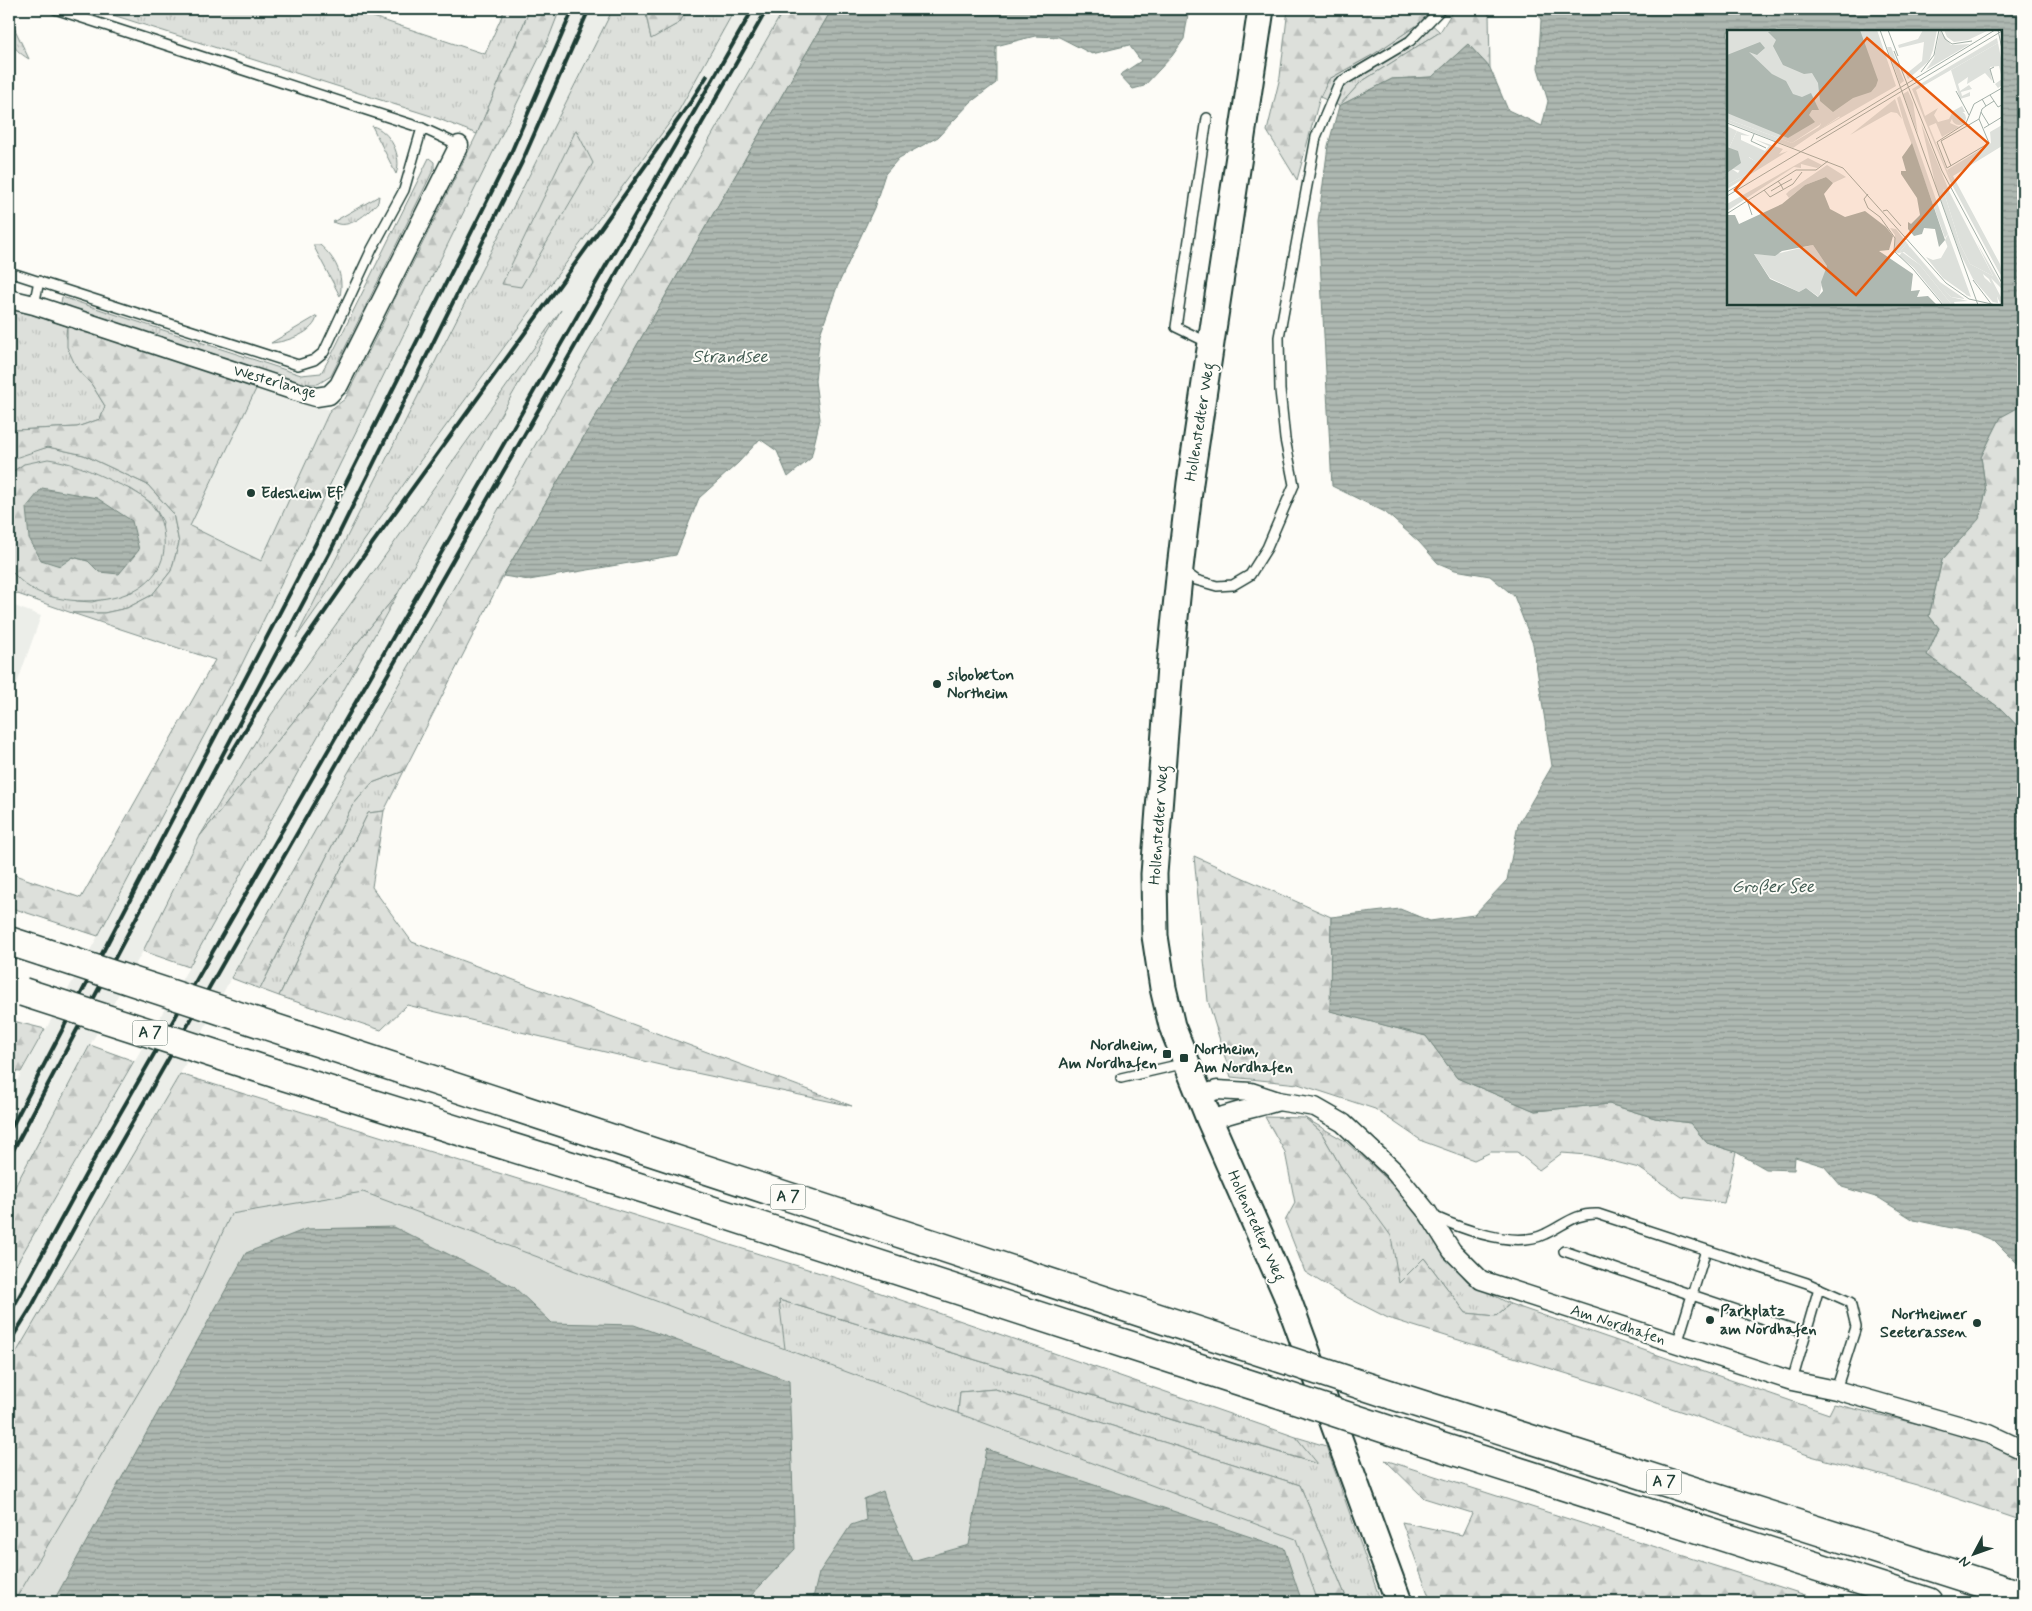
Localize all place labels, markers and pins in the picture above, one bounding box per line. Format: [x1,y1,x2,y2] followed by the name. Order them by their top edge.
[261,483,343,504] place label: Edesheim Ef
[245,487,257,499] marker: Edesheim Ef
[946,665,1014,704] place label: sibobeton Northeim
[931,678,943,690] marker: sibobeton Northeim
[1058,1035,1158,1074] place label: Nordheim, Am Nordhafen
[1194,1039,1293,1078] place label: Northeim, Am Nordhafen
[1161,1048,1173,1060] marker: Nordheim, Am Nordhafen
[1178,1052,1190,1064] marker: Northeim, Am Nordhafen
[1720,1301,1817,1340] place label: Parkplatz am Nordhafen
[1880,1304,1967,1343] place label: Northeimer Seeterassen
[1704,1314,1716,1326] marker: Parkplatz am Nordhafen
[1971,1317,1983,1329] marker: Northeimer Seeterassen

